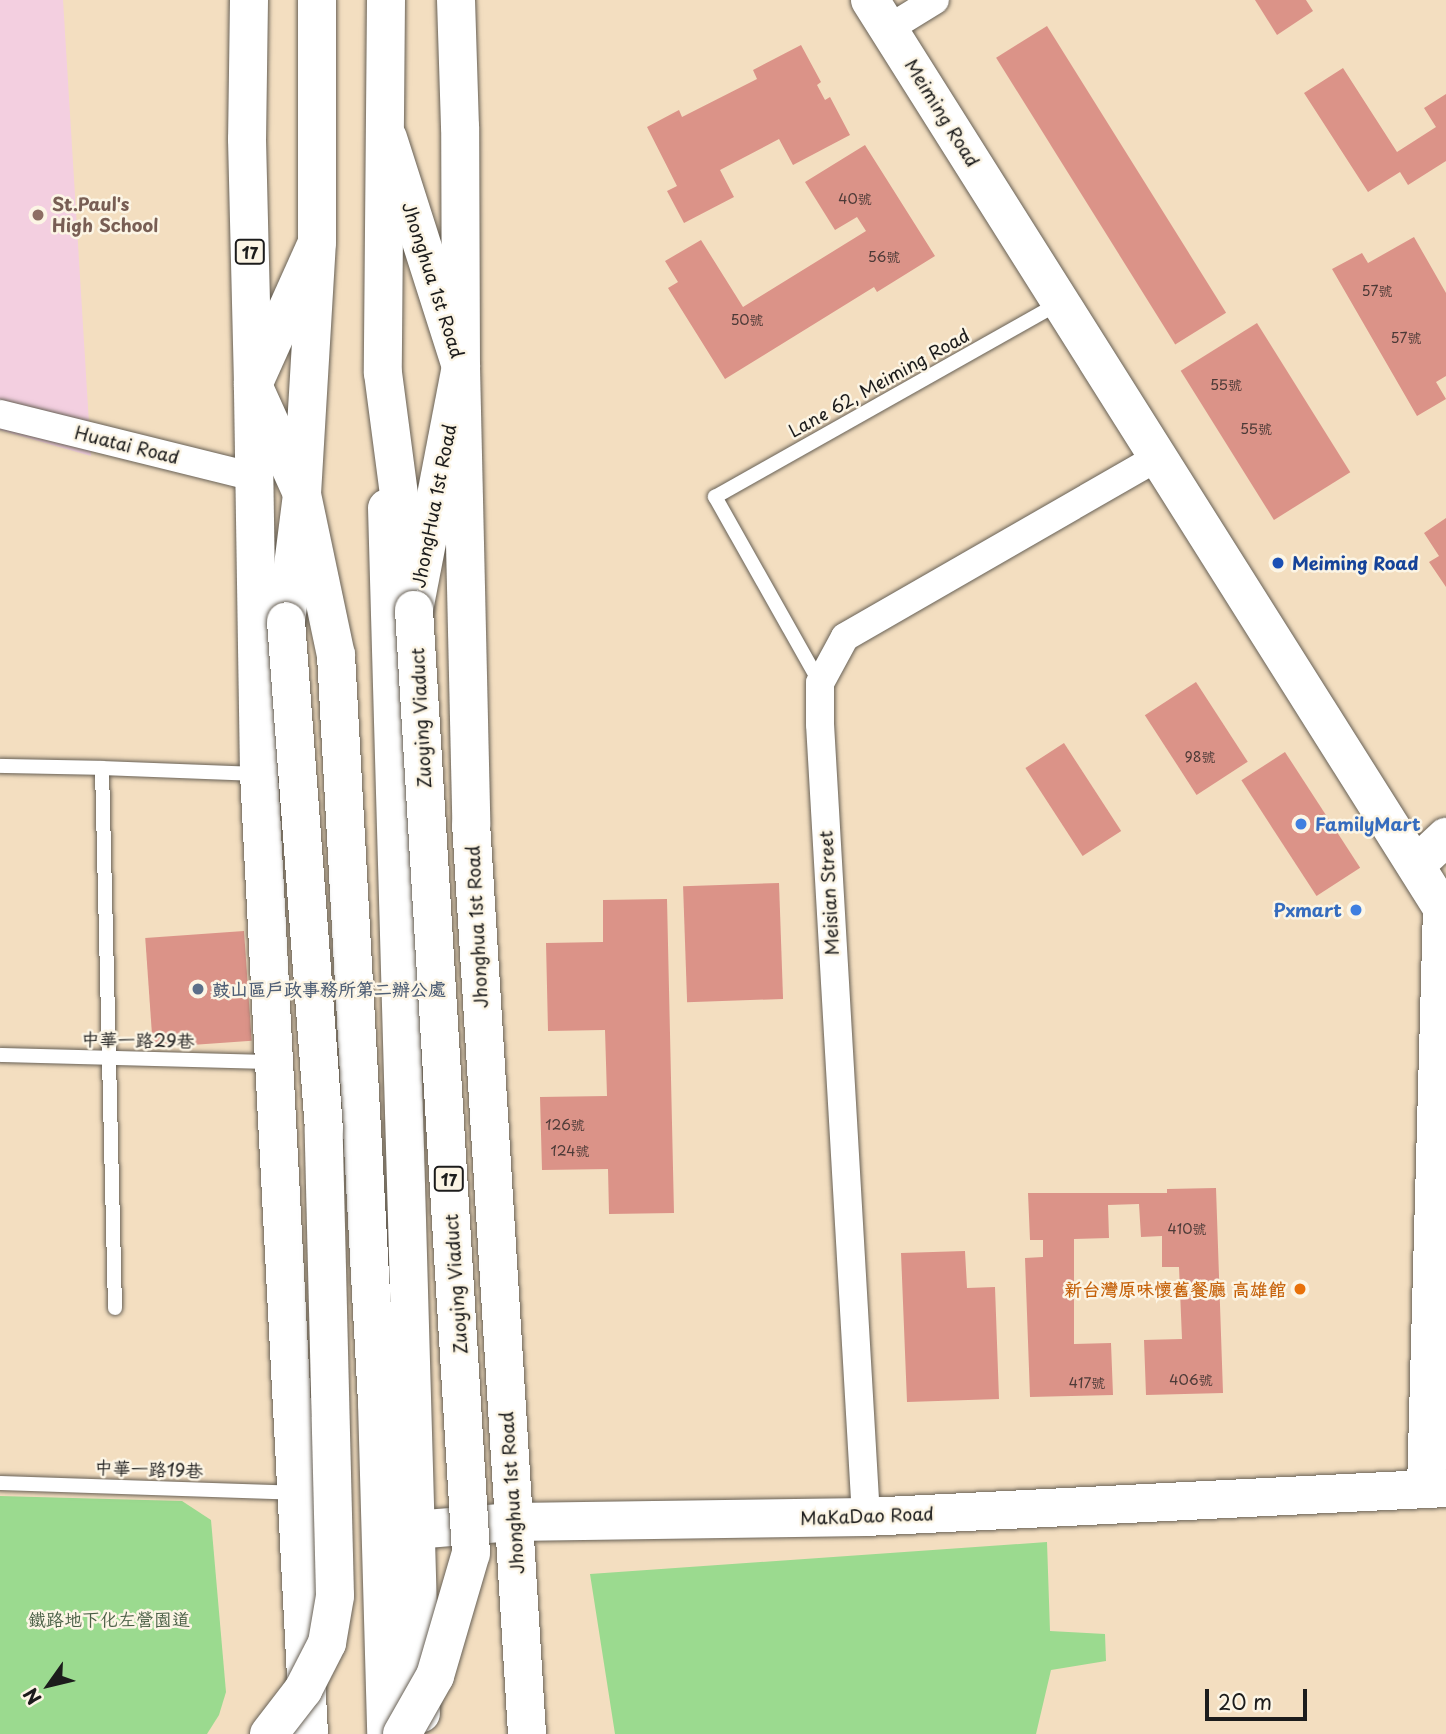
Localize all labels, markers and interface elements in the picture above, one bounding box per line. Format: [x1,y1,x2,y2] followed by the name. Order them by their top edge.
[900,55,984,171] street label: Meiming Road
[838,191,872,207] house number: 40號
[52,194,159,236] place label: St.Paul's High School
[397,199,469,361] street label: Jhonghua 1st Road
[30,207,46,223] marker: St.Paul's High School
[234,240,266,264] road number: 17
[868,249,900,265] house number: 56號
[1362,283,1392,299] house number: 57號
[730,312,764,328] house number: 50號
[784,324,974,442] street label: Lane 62, Meiming Road
[1391,330,1421,346] house number: 57號
[1210,377,1242,393] house number: 55號
[72,421,182,469] street label: Huatai Road
[1240,421,1272,437] house number: 55號
[407,422,461,590] street label: JhongHua 1st Road
[1292,552,1420,574] place label: Meiming Road
[1270,555,1286,571] marker: Meiming Road
[407,647,435,789] street label: Zuoying Viaduct
[1185,749,1215,765] house number: 98號
[1315,813,1421,835] place label: FamilyMart
[1293,816,1309,832] marker: FamilyMart
[815,829,843,957] street label: Meisian Street
[462,844,492,1010] street label: Jhonghua 1st Road
[1273,899,1342,921] place label: Pxmart
[1348,902,1364,918] marker: Pxmart
[212,978,446,1000] place label: 鼓山區戶政事務所第二辦公處
[190,981,206,997] marker: 鼓山區戶政事務所第二辦公處
[81,1028,195,1052] street label: 中華一路29巷
[545,1117,585,1133] house number: 126號
[550,1143,590,1159] house number: 124號
[433,1166,465,1191] road number: 17
[440,1213,472,1355] street label: Zuoying Viaduct
[1168,1221,1206,1237] house number: 410號
[1064,1278,1286,1300] place label: 新台灣原味懷舊餐廳 高雄館
[1292,1281,1308,1297] marker: 新台灣原味懷舊餐廳 高雄館
[1169,1372,1213,1388] house number: 406號
[1069,1375,1105,1391] house number: 417號
[495,1410,529,1576] street label: Jhonghua 1st Road
[94,1456,204,1482] street label: 中華一路19巷
[800,1503,934,1529] street label: MaKaDao Road
[28,1608,190,1630] park label: 鐵路地下化左營園道
[14,1650,84,1720] north arrow
[1208,1674,1310,1718] scale bar
[16,1683,47,1711] text: N
[1218,1685,1272,1717] text: 20 m

